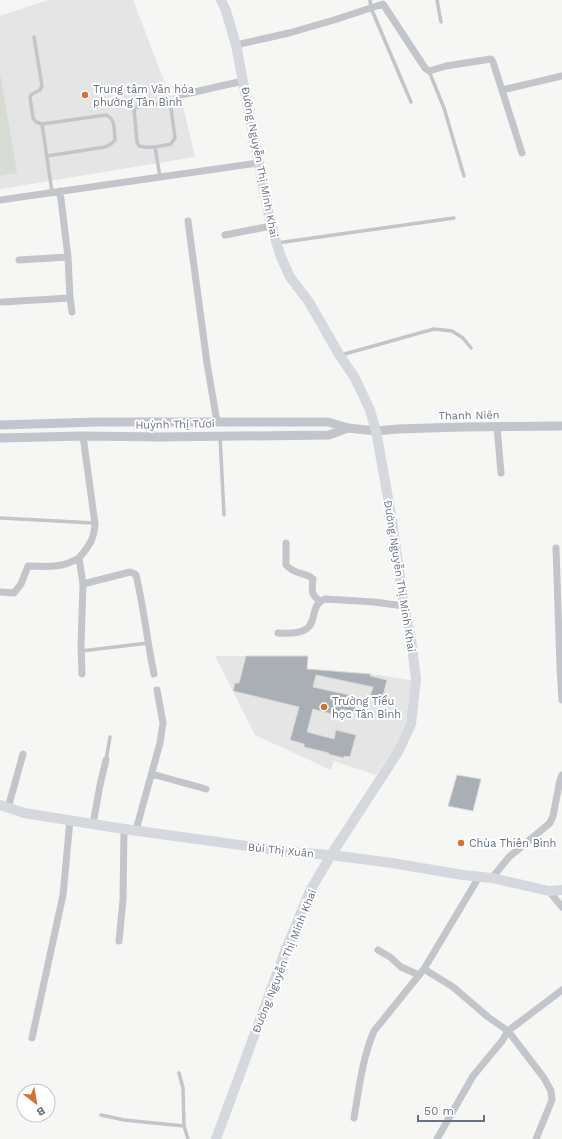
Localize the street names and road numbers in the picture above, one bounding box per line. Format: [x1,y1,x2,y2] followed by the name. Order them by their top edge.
[238,85,282,239] street label: Đường Nguyễn Thị Minh Khai
[438,408,500,423] street label: Thanh Niên
[135,417,215,432] street label: Huỳnh Thị Tươi
[381,499,419,653] street label: Đường Nguyễn Thị Minh Khai
[247,841,315,860] street label: Bùi Thị Xuân
[249,887,319,1035] street label: Đường Nguyễn Thị Minh Khai

